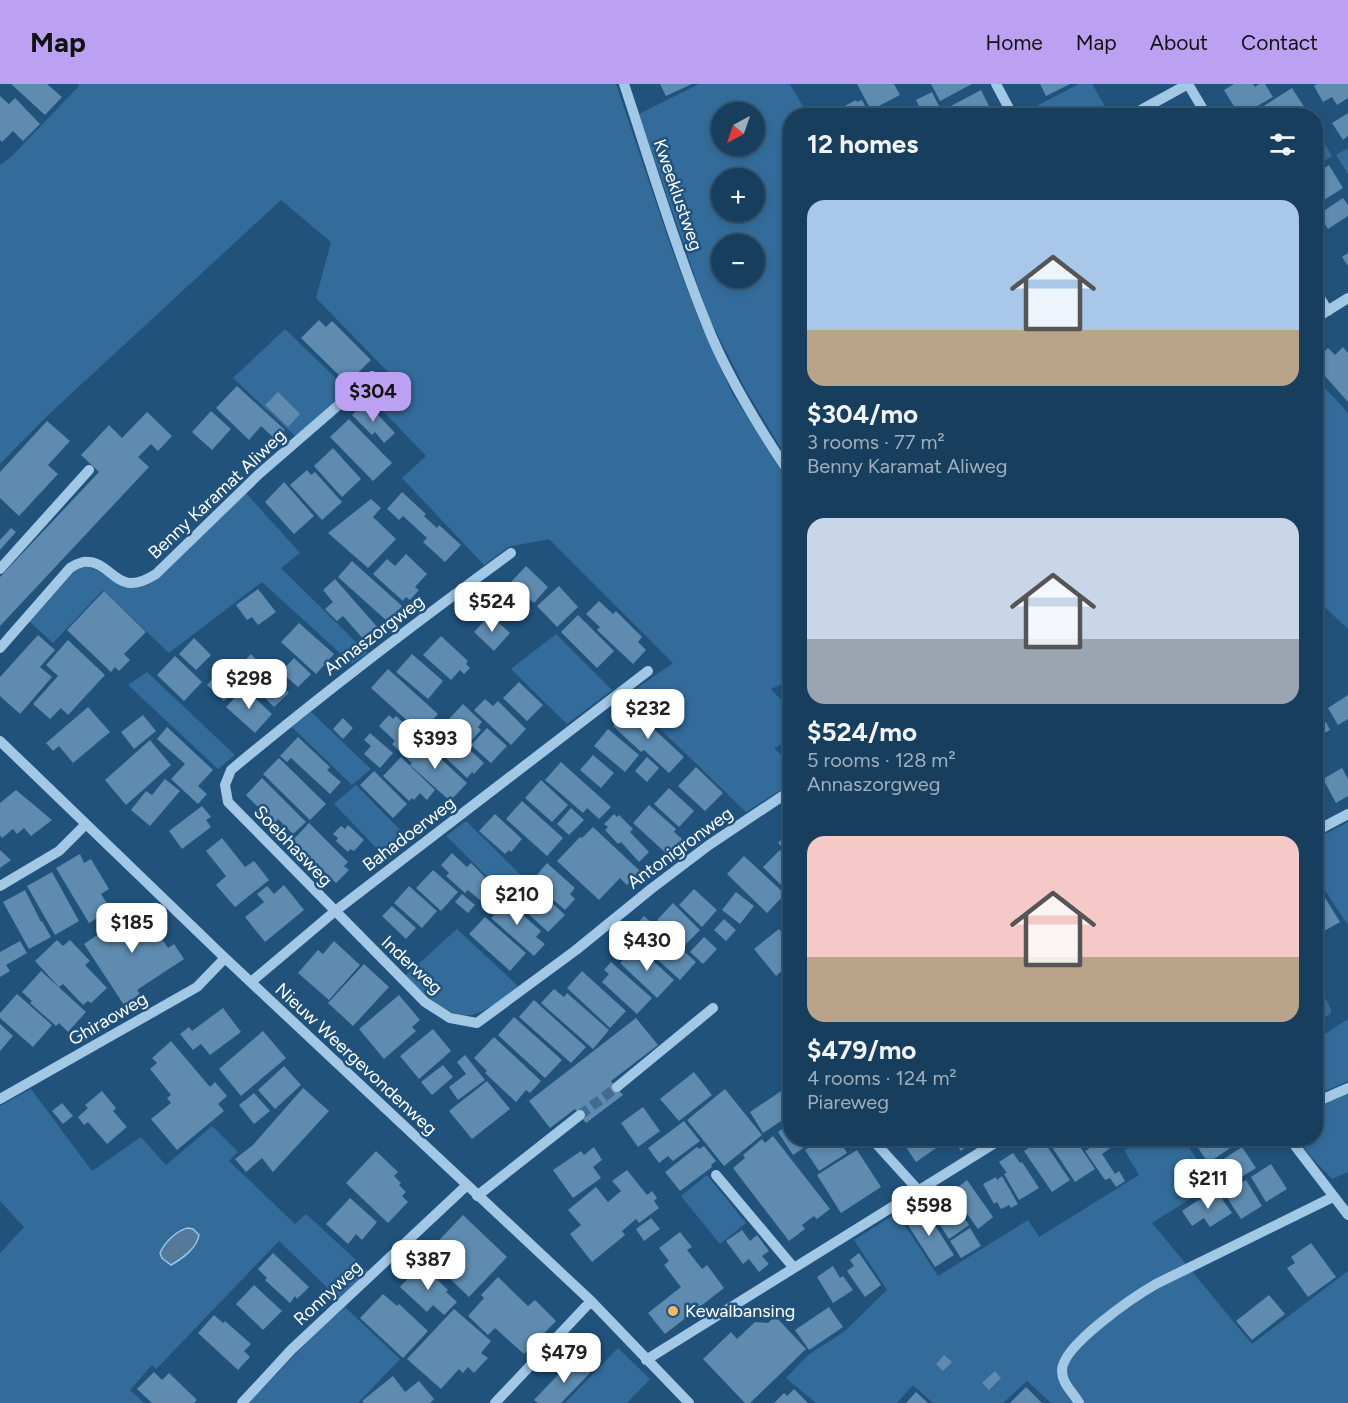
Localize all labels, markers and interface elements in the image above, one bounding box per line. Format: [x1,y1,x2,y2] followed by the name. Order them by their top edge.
[30,25,86,59] text: Map
[986,30,1043,55] text: Home
[1076,30,1117,55] text: Map
[1150,30,1208,55] text: About
[1241,30,1318,55] text: Contact
[711,102,765,156] north arrow
[711,102,765,288] map controls
[807,128,918,160] text: 12 homes
[1266,128,1299,161] icon: filters
[649,136,707,254] street label: Kweeklustweg
[711,168,765,222] button: +
[711,234,765,288] button: −
[999,239,1107,347] icon: home
[337,372,409,423] pin: $304
[349,379,397,403] text: $304
[807,398,918,430] text: $304/mo
[144,424,290,564] street label: Benny Karamat Aliweg
[807,430,945,454] text: 3 rooms · 77 m²
[807,454,1007,478] text: Benny Karamat Aliweg
[999,557,1107,665] icon: home
[456,582,528,633] pin: $524
[469,589,515,613] text: $524
[319,590,429,680] street label: Annaszorgweg
[213,659,285,710] pin: $298
[226,666,272,690] text: $298
[612,689,684,740] pin: $232
[625,696,671,720] text: $232
[807,716,917,748] text: $524/mo
[399,719,471,770] pin: $393
[413,726,457,750] text: $393
[807,748,956,772] text: 5 rooms · 128 m²
[807,772,940,796] text: Annaszorgweg
[358,792,460,876] street label: Bahadoerweg
[249,801,337,891] street label: Soebhasweg
[623,802,737,894] street label: Antonigronweg
[481,875,553,926] pin: $210
[999,875,1107,983] icon: home
[495,882,539,906] text: $210
[96,903,168,954] pin: $185
[110,910,154,934] text: $185
[611,921,683,972] pin: $430
[623,928,671,952] text: $430
[377,931,447,999] street label: Inderweg
[271,978,441,1140] street label: Nieuw Weergevondenweg
[65,988,151,1050] street label: Ghiraoweg
[807,1034,916,1066] text: $479/mo
[807,1066,957,1090] text: 4 rooms · 124 m²
[807,1090,889,1114] text: Piareweg
[1172,1159,1244,1210] pin: $211
[1188,1166,1228,1190] text: $211
[893,1186,965,1237] pin: $598
[906,1193,952,1217] text: $598
[392,1240,464,1291] pin: $387
[405,1247,451,1271] text: $387
[289,1256,367,1330] street label: Ronnyweg
[685,1300,795,1322] place label: Kewalbansing
[666,1304,680,1318] marker: Kewalbansing
[528,1333,600,1384] pin: $479
[541,1340,587,1364] text: $479

